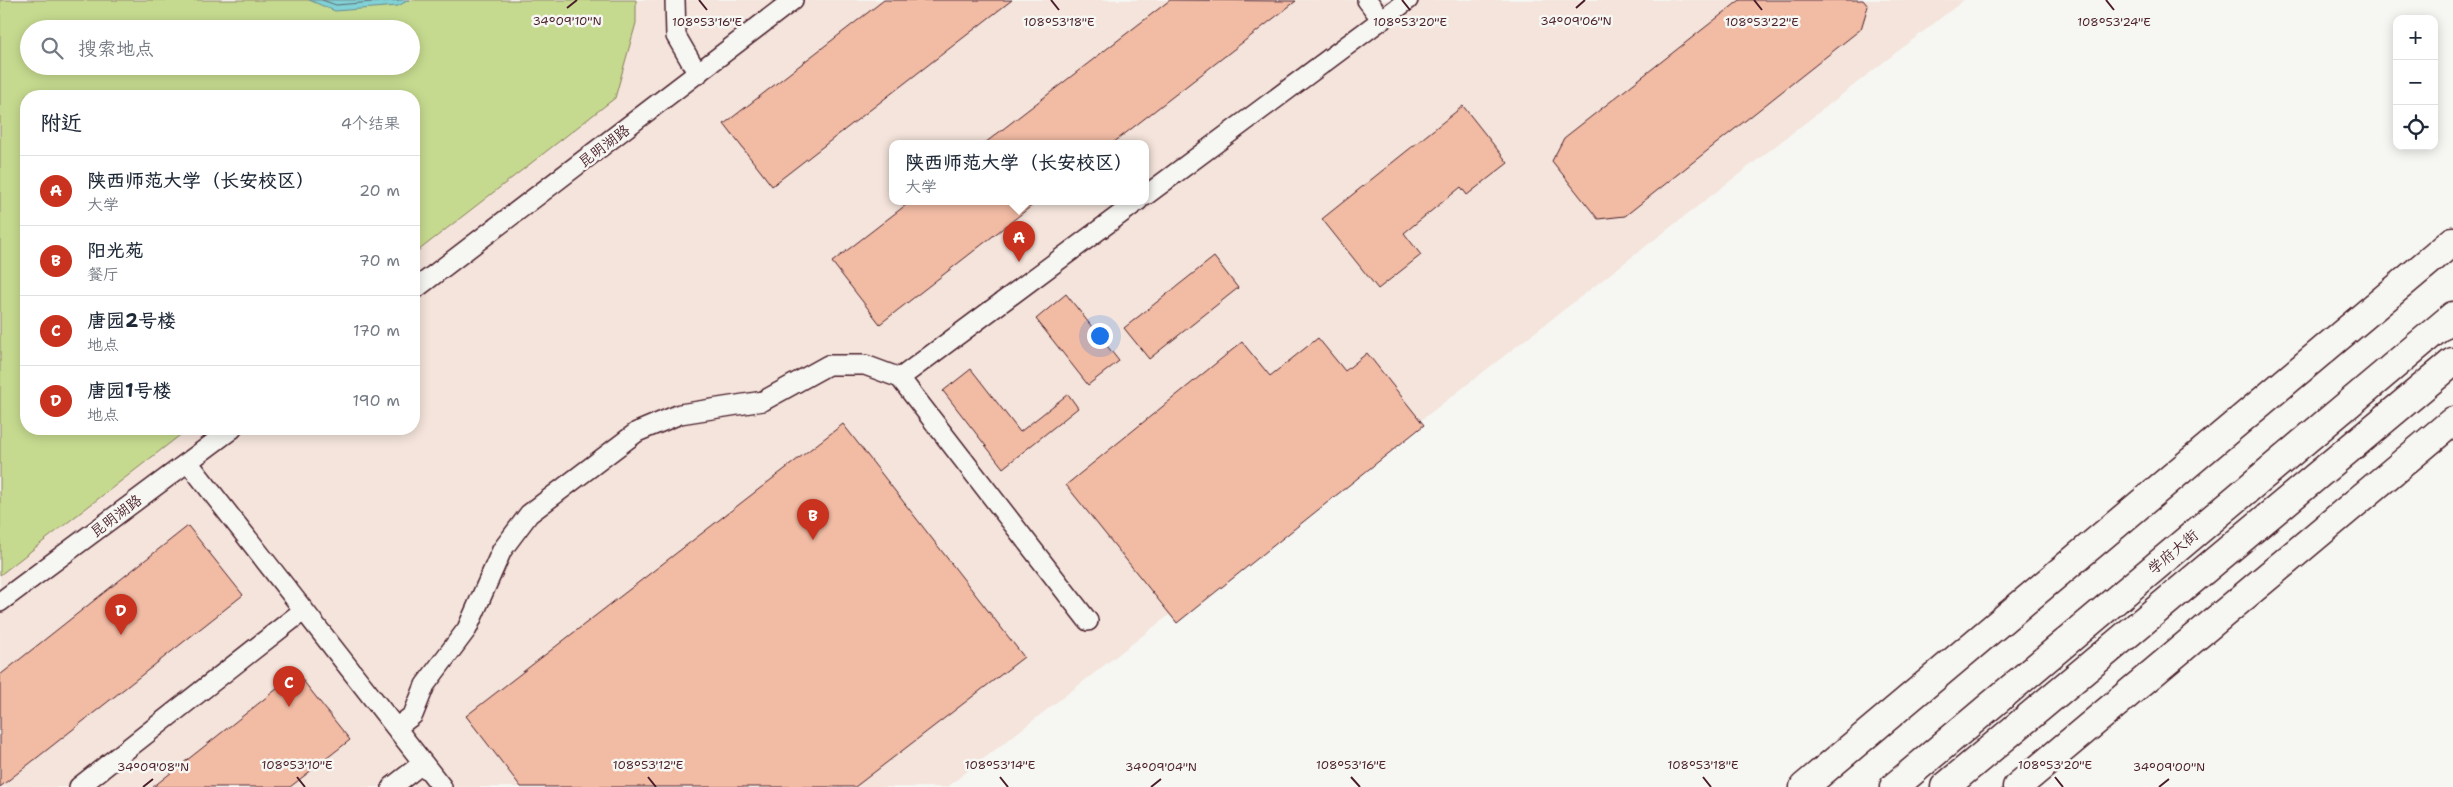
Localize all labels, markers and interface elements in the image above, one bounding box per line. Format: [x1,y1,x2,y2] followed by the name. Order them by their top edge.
[532,13,602,29] text: 34°09'10"N
[1540,13,1612,29] text: 34°09'06"N
[672,14,742,30] text: 108°53'16"E
[1024,14,1094,30] text: 108°53'18"E
[1373,14,1447,30] text: 108°53'20"E
[1725,14,1799,30] text: 108°53'22"E
[2077,14,2151,30] text: 108°53'24"E
[2393,15,2438,150] map controls
[2393,15,2438,60] button: +
[20,20,420,75] search box
[38,34,66,62] icon: search
[78,36,154,61] text: 搜索地点
[2393,60,2438,105] button: −
[2393,105,2438,150] button: locate
[40,109,82,137] text: 附近
[341,113,400,134] text: 4个结果
[574,120,634,172] street label: 昆明湖路
[889,140,1149,205] popup
[905,150,1133,175] text: 陕西师范大学（长安校区）
[87,168,315,193] text: 陕西师范大学（长安校区）
[905,176,937,197] text: 大学
[50,180,62,201] text: A
[359,180,400,201] text: 20 m
[87,194,119,215] text: 大学
[1003,221,1035,262] pin: A
[87,238,144,263] text: 阳光苑
[51,250,61,271] text: B
[359,250,400,271] text: 70 m
[87,264,119,285] text: 餐厅
[87,308,176,333] text: 唐园2号楼
[51,320,61,341] text: C
[353,320,400,341] text: 170 m
[1087,323,1113,349] your location
[87,334,119,355] text: 地点
[87,378,172,403] text: 唐园1号楼
[50,390,62,411] text: D
[353,390,400,411] text: 190 m
[87,404,119,425] text: 地点
[86,490,146,542] street label: 昆明湖路
[797,499,829,540] pin: B
[2144,525,2202,579] street label: 学府大街
[105,594,137,635] pin: D
[273,666,305,707] pin: C
[261,757,333,773] text: 108°53'10"E
[613,757,683,773] text: 108°53'12"E
[965,757,1035,773] text: 108°53'14"E
[1316,757,1386,773] text: 108°53'16"E
[1668,757,1738,773] text: 108°53'18"E
[2018,757,2092,773] text: 108°53'20"E
[117,759,189,775] text: 34°09'08"N
[1125,759,1197,775] text: 34°09'04"N
[2133,759,2205,775] text: 34°09'00"N

